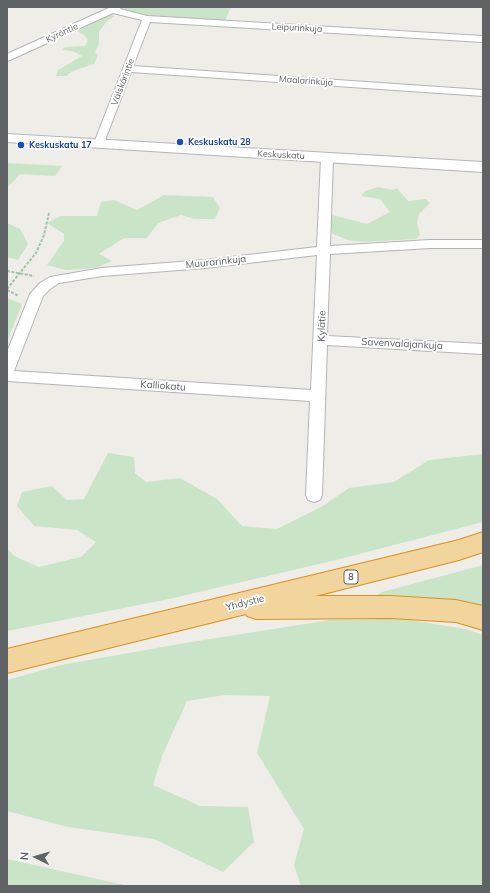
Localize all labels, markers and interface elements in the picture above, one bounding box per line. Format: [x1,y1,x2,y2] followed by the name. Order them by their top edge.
[44,21,80,45] street label: Kyröntie
[271,21,323,35] street label: Leipurinkuja
[109,57,137,107] street label: Välskärintie
[279,74,333,88] street label: Maalarinkuja
[175,137,185,147] marker: Keskuskatu 28
[188,137,251,147] place label: Keskuskatu 28
[16,140,26,150] marker: Keskuskatu 17
[29,140,92,150] place label: Keskuskatu 17
[257,148,305,162] street label: Keskuskatu
[185,253,247,271] street label: Muurarinkuja
[315,310,329,342] street label: Kylätie
[361,336,443,352] street label: Savenvalajankuja
[140,378,186,394] street label: Kalliokatu
[344,570,358,584] road number: 8
[224,592,266,614] street label: Yhdystie
[16,837,56,877] north arrow
[17,851,31,861] text: N

